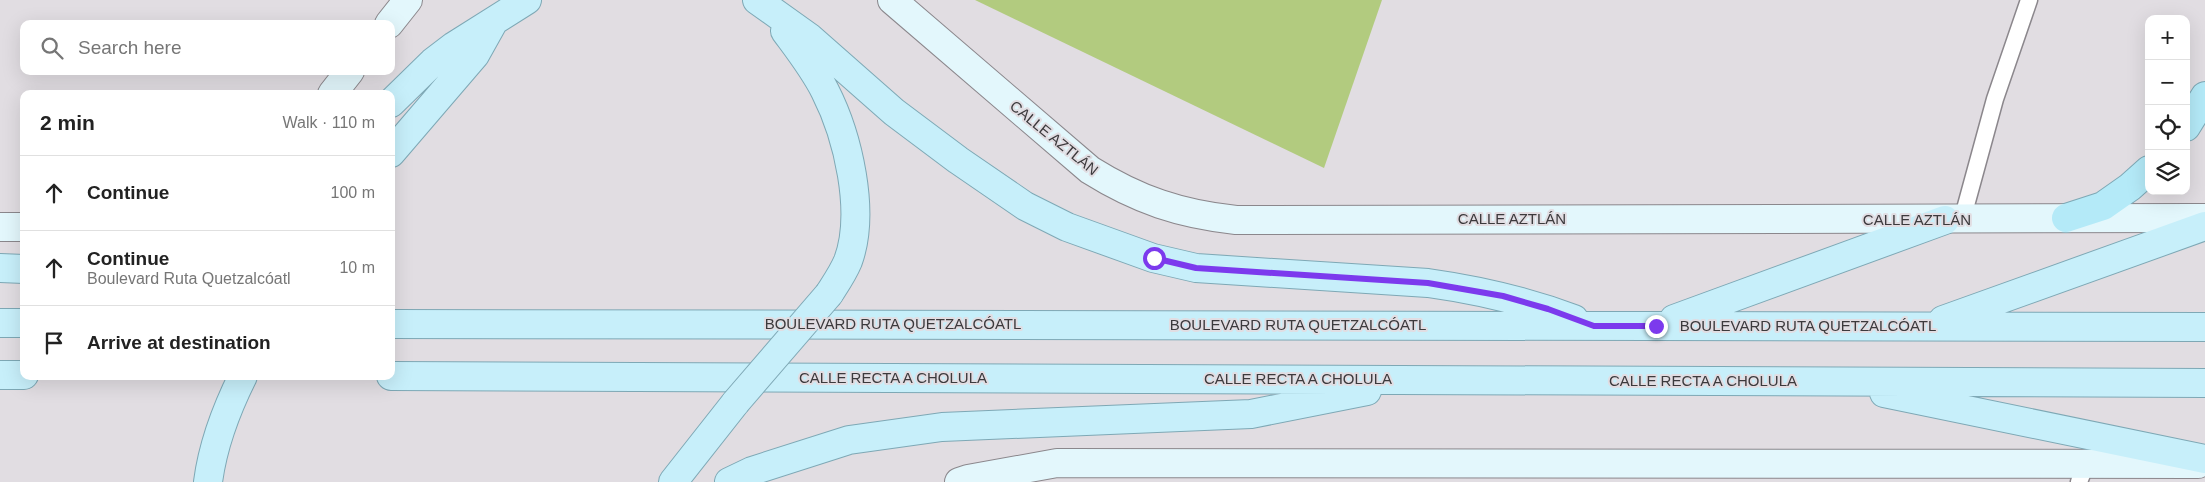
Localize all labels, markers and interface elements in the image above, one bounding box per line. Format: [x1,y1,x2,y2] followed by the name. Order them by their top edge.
[2145,15,2190,195] map controls
[2145,15,2190,60] button: +
[20,20,395,75] search box
[38,34,66,62] icon: search
[78,37,182,58] text: Search here
[2145,60,2190,105] button: −
[1007,97,1102,178] street label: CALLE AZTLÁN
[2145,105,2190,150] button: locate
[40,111,95,134] text: 2 min
[283,114,375,131] text: Walk · 110 m
[2145,150,2190,195] button: layers
[40,179,68,207] icon: ahead
[87,182,169,203] text: Continue
[331,184,375,201] text: 100 m
[1458,210,1566,227] street label: CALLE AZTLÁN
[1863,211,1971,228] street label: CALLE AZTLÁN
[1143,247,1166,270] route start
[87,248,169,269] text: Continue
[40,254,68,282] icon: ahead
[339,259,375,276] text: 10 m
[87,270,291,287] text: Boulevard Ruta Quetzalcóatl
[765,315,1021,332] street label: BOULEVARD RUTA QUETZALCÓATL
[1645,315,1668,338] route end
[1170,316,1426,333] street label: BOULEVARD RUTA QUETZALCÓATL
[1680,317,1936,334] street label: BOULEVARD RUTA QUETZALCÓATL
[40,329,68,357] icon: arrive
[87,332,271,353] text: Arrive at destination
[799,369,987,386] street label: CALLE RECTA A CHOLULA
[1204,370,1392,387] street label: CALLE RECTA A CHOLULA
[1609,372,1797,389] street label: CALLE RECTA A CHOLULA

